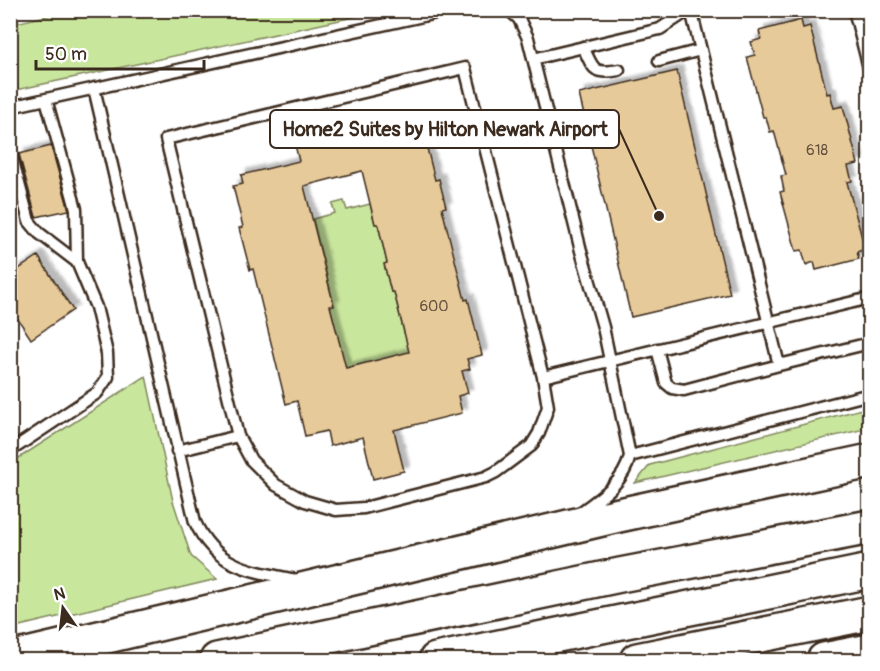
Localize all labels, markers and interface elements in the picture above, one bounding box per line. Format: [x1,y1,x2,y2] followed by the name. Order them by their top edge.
[36,33,204,71] scale bar
[45,43,87,66] text: 50 m
[270,110,619,148] callout: Home2 Suites by Hilton Newark Airport
[282,117,609,142] text: Home2 Suites by Hilton Newark Airport
[806,141,829,160] house number: 618
[419,297,449,316] house number: 600
[33,578,93,638] north arrow
[52,583,67,605] text: N

